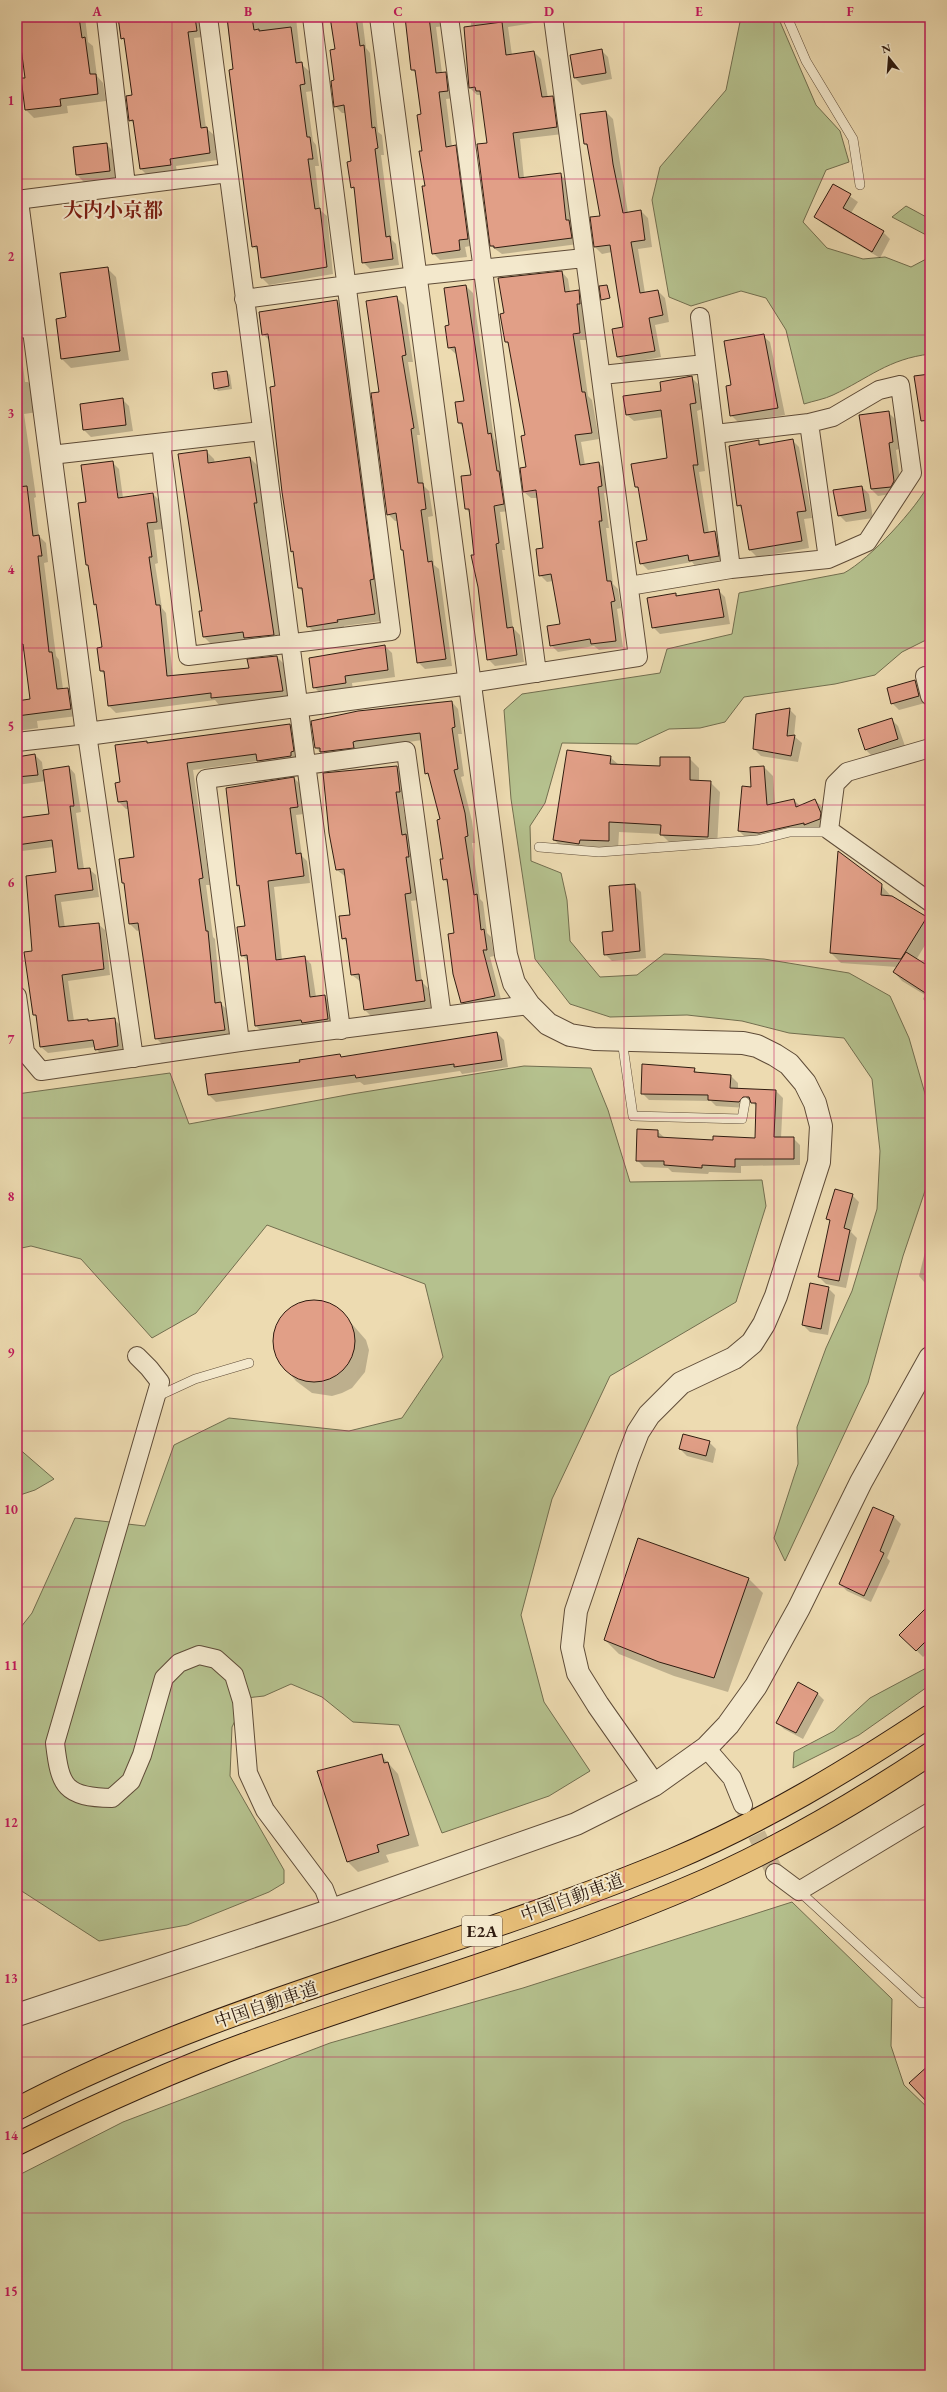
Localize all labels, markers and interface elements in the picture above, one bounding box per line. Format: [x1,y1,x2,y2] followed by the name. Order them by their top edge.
[91,3,102,20] text: A
[244,3,252,20] text: B
[393,3,403,20] text: C
[544,3,554,20] text: D
[695,3,703,20] text: E
[846,3,854,20] text: F
[869,38,909,78] north arrow
[880,40,892,56] text: N
[8,92,15,109] text: 1
[63,197,163,223] district label: 大内小京都
[8,248,15,265] text: 2
[8,405,15,422] text: 3
[8,561,15,578] text: 4
[8,718,14,735] text: 5
[8,874,15,891] text: 6
[8,1031,15,1048] text: 7
[8,1188,15,1205] text: 8
[8,1344,15,1361] text: 9
[4,1501,18,1518] text: 10
[4,1657,18,1674] text: 11
[4,1814,18,1831] text: 12
[517,1868,627,1927] street label: 中国自動車道
[462,1916,502,1946] road number: E2A
[4,1970,18,1987] text: 13
[211,1976,321,2033] street label: 中国自動車道
[4,2127,18,2144] text: 14
[4,2283,18,2300] text: 15

